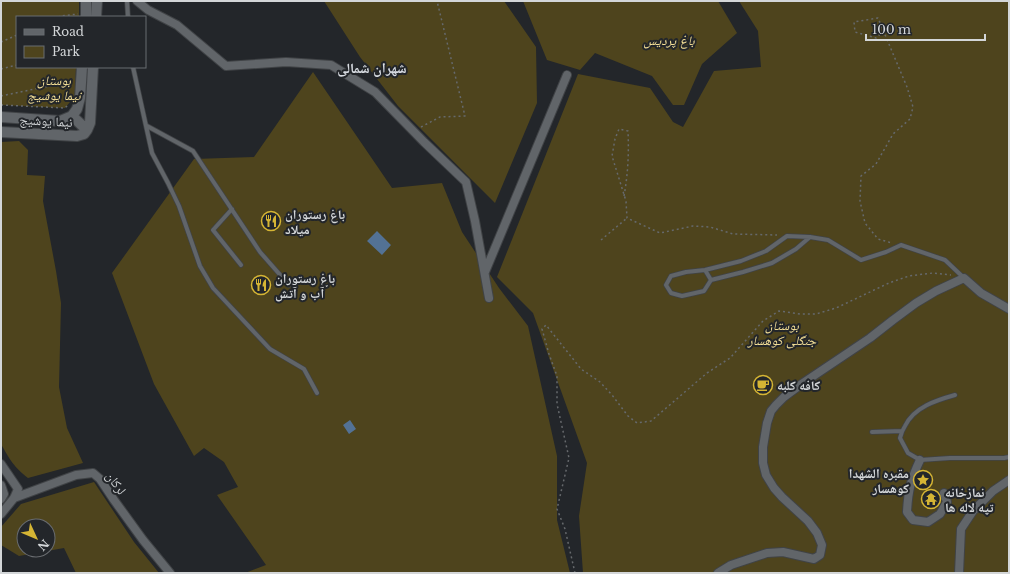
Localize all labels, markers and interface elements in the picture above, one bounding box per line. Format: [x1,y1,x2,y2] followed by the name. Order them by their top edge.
[16,16,146,68] legend
[866,16,985,42] scale bar
[872,22,911,37] text: 100 m
[52,24,84,39] text: Road
[643,32,695,49] park label: باغ پردیس
[52,44,80,59] text: Park
[337,59,407,77] district label: شهران شمالی
[28,72,83,104] park label: بوستان نیما یوشیج
[19,111,73,132] street label: نیما یوشیج
[285,206,346,238] place label: باغ رستوران میلاد
[260,210,282,232] restaurant icon: باغ رستوران میلاد
[275,270,336,302] place label: باغ رستوران آب و آتش
[250,274,272,296] restaurant icon: باغ رستوران آب و آتش
[747,317,817,349] park label: بوستان جنگلی کوهسار
[752,374,774,396] cafe icon: کافه کلبه
[777,377,821,394] place label: کافه کلبه
[849,465,909,497] place label: مقبره الشهدا کوهسار
[102,468,130,498] street label: لرکان
[912,469,934,491] place icon: مقبره الشهدا کوهسار
[945,484,994,516] place label: نمازخانه تپه لاله ها
[920,488,942,510] temple icon: نمازخانه تپه لاله ها
[16,518,56,558] north arrow
[34,536,52,554] text: N

